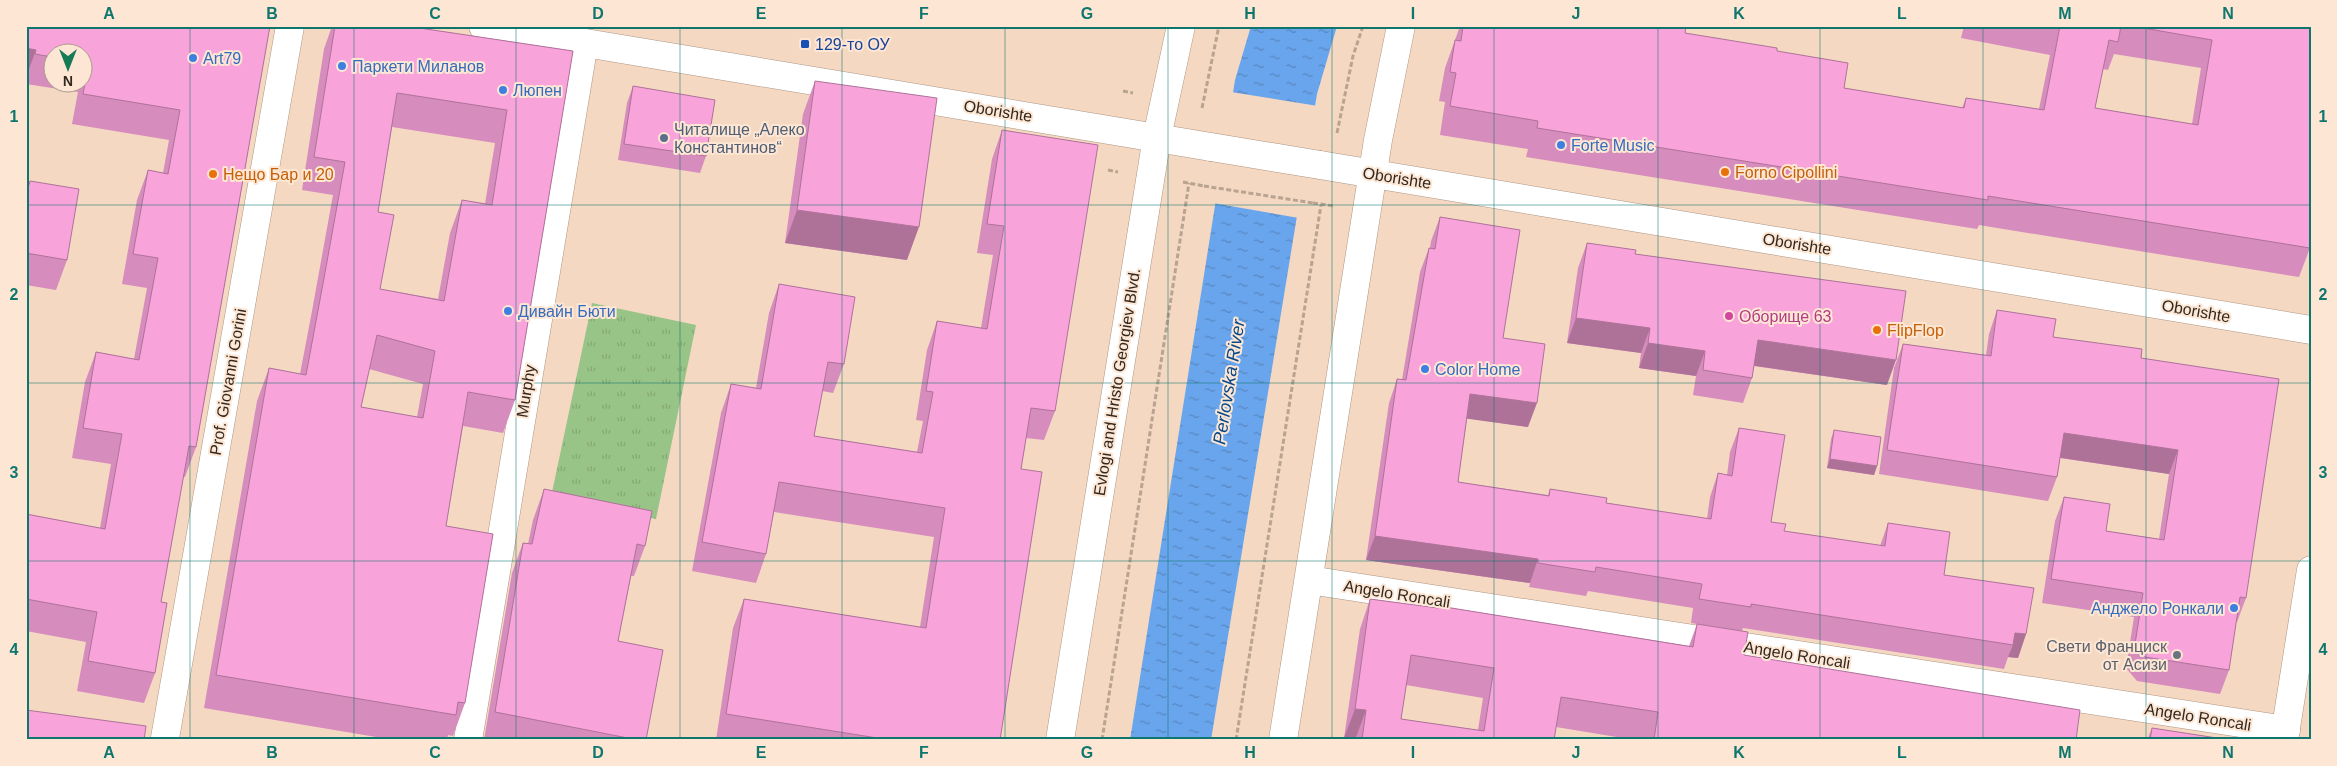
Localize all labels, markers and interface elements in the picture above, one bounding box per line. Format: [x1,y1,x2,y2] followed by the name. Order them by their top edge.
[103,5,115,22] text: A
[266,5,278,22] text: B
[429,5,441,22] text: C
[592,5,604,22] text: D
[756,5,767,22] text: E
[919,5,929,22] text: F
[1081,5,1093,22] text: G
[1244,5,1256,22] text: H
[1411,5,1415,22] text: I
[1572,5,1580,22] text: J
[1733,5,1745,22] text: K
[1897,5,1907,22] text: L
[2058,5,2072,22] text: M
[2222,5,2234,22] text: N
[815,36,891,53] place label: 129-то ОУ
[799,38,811,50] marker: 129-то ОУ
[42,42,92,92] north arrow
[203,50,241,67] place label: Art79
[187,52,199,64] marker: Art79
[352,58,484,75] place label: Паркети Миланов
[336,60,348,72] marker: Паркети Миланов
[63,73,73,89] text: N
[513,82,562,99] place label: Люпен
[497,84,509,96] marker: Люпен
[962,97,1034,125] street label: Oborishte
[10,108,19,125] text: 1
[2319,108,2328,125] text: 1
[674,121,805,156] place label: Читалище „Алеко Константинов“
[658,132,670,144] marker: Читалище „Алеко Константинов“
[1571,137,1655,154] place label: Forte Music
[1555,139,1567,151] marker: Forte Music
[1361,164,1433,192] street label: Oborishte
[1735,164,1837,181] place label: Forno Cipollini
[223,166,334,183] place label: Нещо Бар и 20
[1719,166,1731,178] marker: Forno Cipollini
[207,168,219,180] marker: Нещо Бар и 20
[1761,230,1833,258] street label: Oborishte
[1091,267,1143,497] street label: Evlogi and Hristo Georgiev Blvd.
[10,286,19,303] text: 2
[2319,286,2328,303] text: 2
[2160,297,2232,325] street label: Oborishte
[518,303,616,320] place label: Дивайн Бюти
[502,305,514,317] marker: Дивайн Бюти
[207,307,249,457] street label: Prof. Giovanni Gorini
[1739,308,1832,325] place label: Оборище 63
[1723,310,1735,322] marker: Оборище 63
[1209,317,1249,446] water label: Perlovska River
[1887,322,1944,339] place label: FlipFlop
[1871,324,1883,336] marker: FlipFlop
[1435,361,1520,378] place label: Color Home
[513,363,539,419] street label: Murphy
[1419,363,1431,375] marker: Color Home
[10,464,19,481] text: 3
[2319,464,2328,481] text: 3
[1343,577,1451,611] street label: Angelo Roncali
[2091,600,2224,617] place label: Анджело Ронкали
[2228,602,2240,614] marker: Анджело Ронкали
[1743,638,1851,672] street label: Angelo Roncali
[2046,638,2168,673] place label: Свети Франциск от Асизи
[10,641,19,658] text: 4
[2319,641,2328,658] text: 4
[2171,649,2183,661] marker: Свети Франциск от Асизи
[2144,700,2252,734] street label: Angelo Roncali
[103,744,115,761] text: A
[266,744,278,761] text: B
[429,744,441,761] text: C
[592,744,604,761] text: D
[756,744,767,761] text: E
[919,744,929,761] text: F
[1081,744,1093,761] text: G
[1244,744,1256,761] text: H
[1411,744,1415,761] text: I
[1572,744,1580,761] text: J
[1733,744,1745,761] text: K
[1897,744,1907,761] text: L
[2058,744,2072,761] text: M
[2222,744,2234,761] text: N

